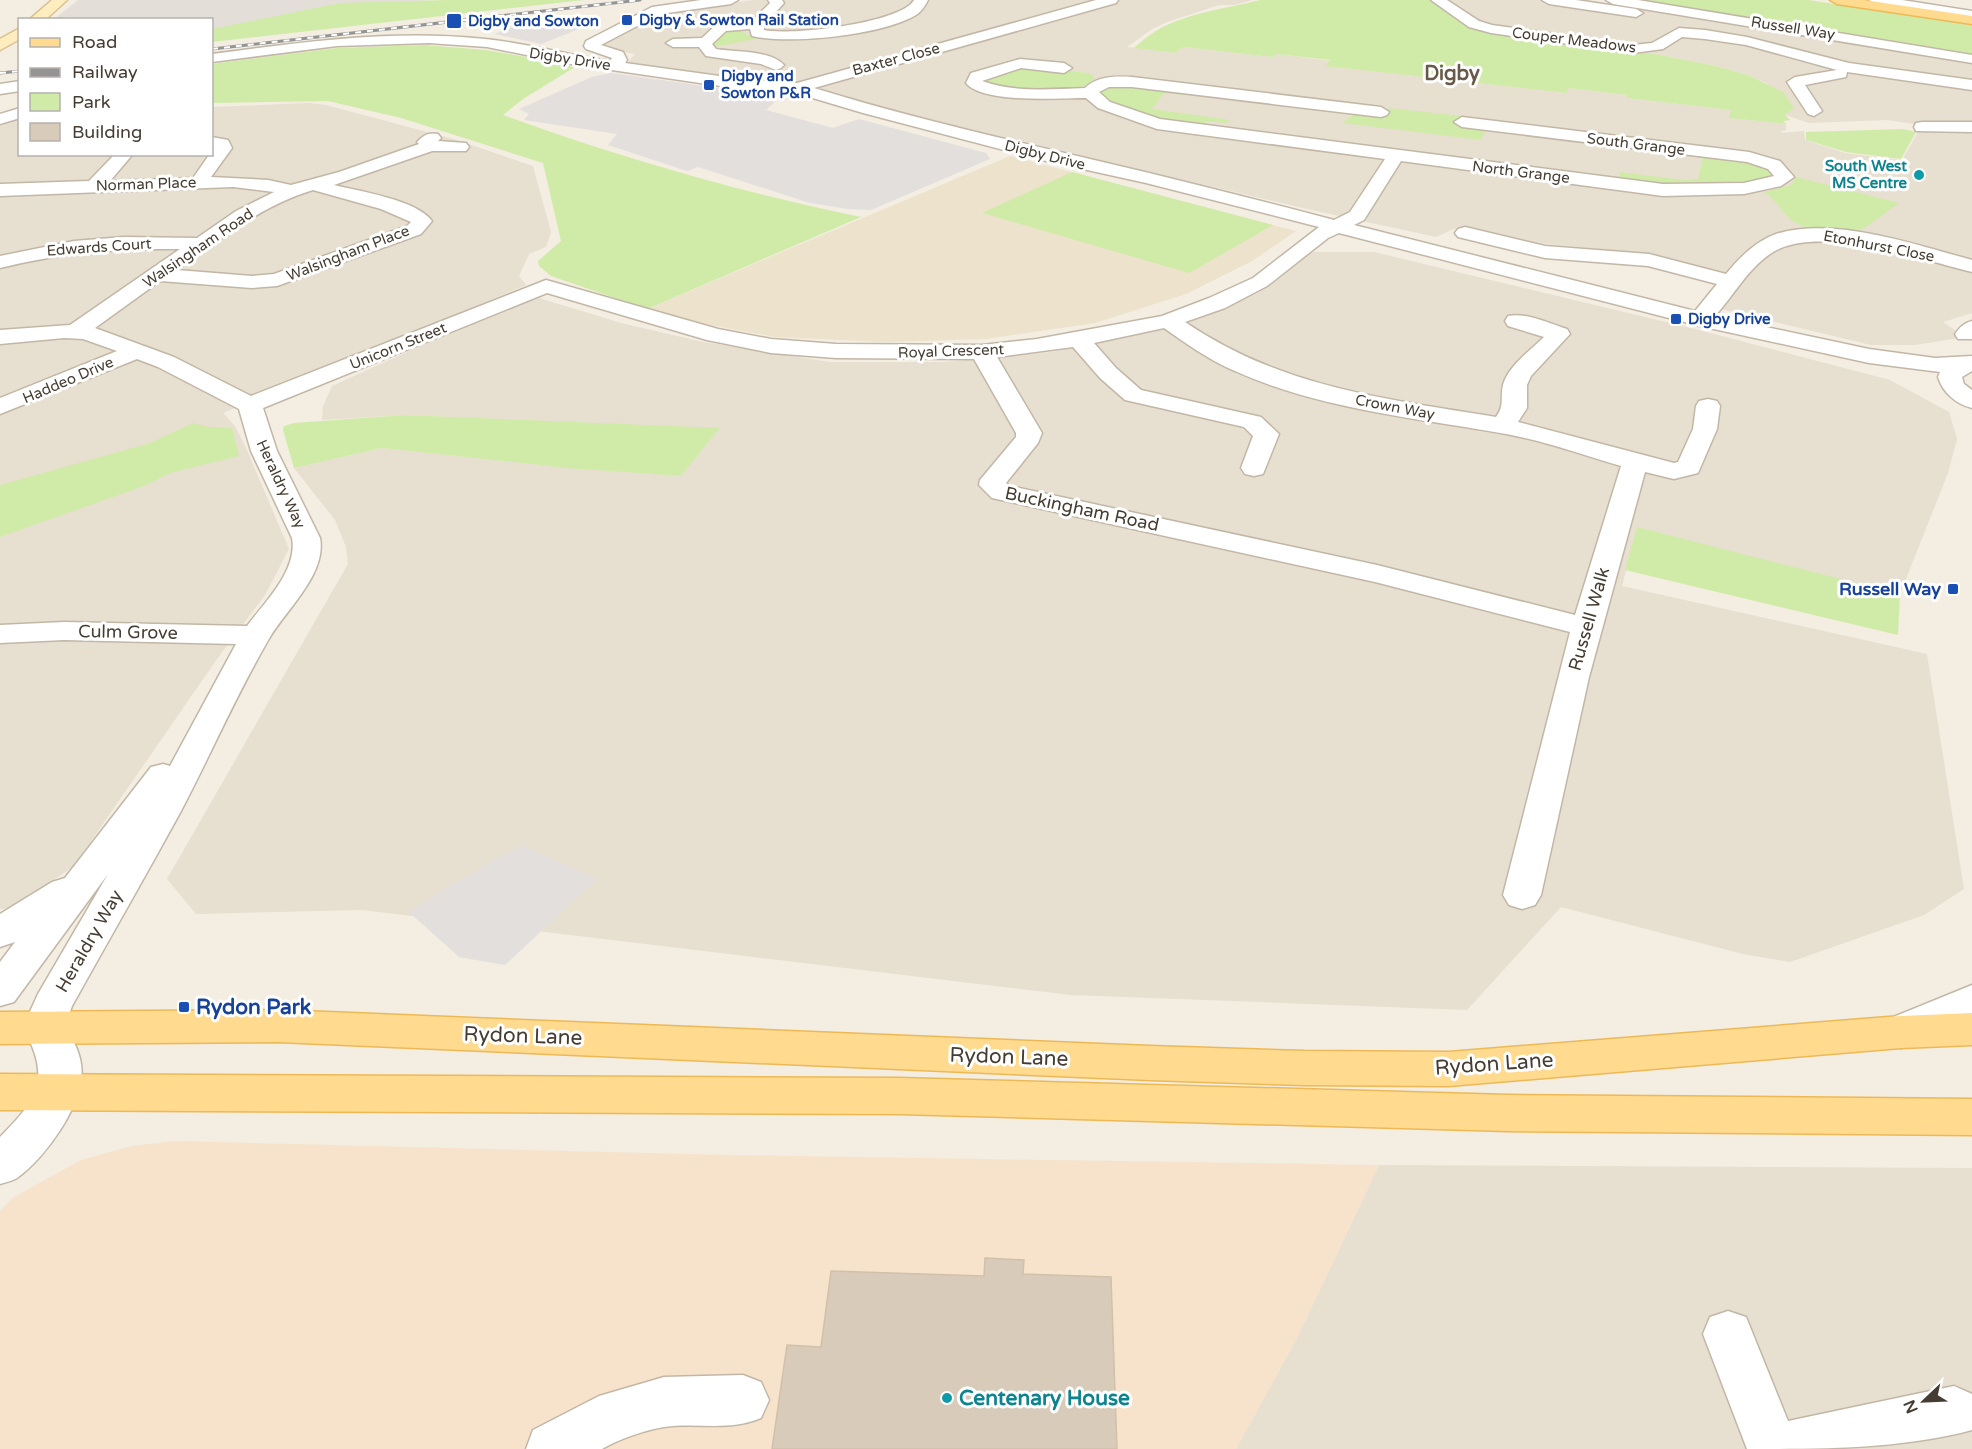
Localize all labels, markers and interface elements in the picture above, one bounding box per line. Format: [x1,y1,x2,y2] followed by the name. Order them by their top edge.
[639,11,839,30] place label: Digby & Sowton Rail Station
[445,12,463,30] marker: Digby and Sowton
[468,12,599,31] place label: Digby and Sowton
[1750,12,1836,44] street label: Russell Way
[620,13,634,27] marker: Digby & Sowton Rail Station
[18,18,213,156] legend
[1511,23,1637,57] street label: Couper Meadows
[72,31,117,53] text: Road
[850,39,942,79] street label: Baxter Close
[528,44,612,74] street label: Digby Drive
[72,61,138,83] text: Railway
[1424,62,1480,86] district label: Digby
[721,67,811,102] place label: Digby and Sowton P&R
[702,78,716,92] marker: Digby and Sowton P&R
[72,91,111,113] text: Park
[72,121,142,143] text: Building
[1586,129,1686,159] street label: South Grange
[1003,136,1087,174] street label: Digby Drive
[1471,157,1571,187] street label: North Grange
[1825,157,1907,192] place label: South West MS Centre
[1912,168,1926,182] marker: South West MS Centre
[95,173,197,195] street label: Norman Place
[139,204,257,292] street label: Walsingham Road
[284,221,412,285] street label: Walsingham Place
[1822,226,1936,266] street label: Etonhurst Close
[46,234,152,260] street label: Edwards Court
[1688,310,1771,329] place label: Digby Drive
[1669,312,1683,326] marker: Digby Drive
[347,318,449,374] street label: Unicorn Street
[898,340,1005,362] street label: Royal Crescent
[20,353,116,407] street label: Haddeo Drive
[1354,390,1436,424] street label: Crown Way
[253,437,309,531] street label: Heraldry Way
[1003,482,1161,536] street label: Buckingham Road
[1564,564,1614,673] street label: Russell Walk
[1839,578,1941,600] place label: Russell Way
[1946,582,1960,596] marker: Russell Way
[78,620,178,644] street label: Culm Grove
[51,886,127,996] street label: Heraldry Way
[196,995,312,1020] place label: Rydon Park
[177,1000,191,1014] marker: Rydon Park
[463,1021,583,1051] street label: Rydon Lane
[949,1042,1069,1072] street label: Rydon Lane
[1434,1047,1554,1081] street label: Rydon Lane
[1894,1371,1954,1431] north arrow
[959,1386,1130,1411] place label: Centenary House
[940,1391,954,1405] marker: Centenary House
[1899,1397,1923,1416] text: N

